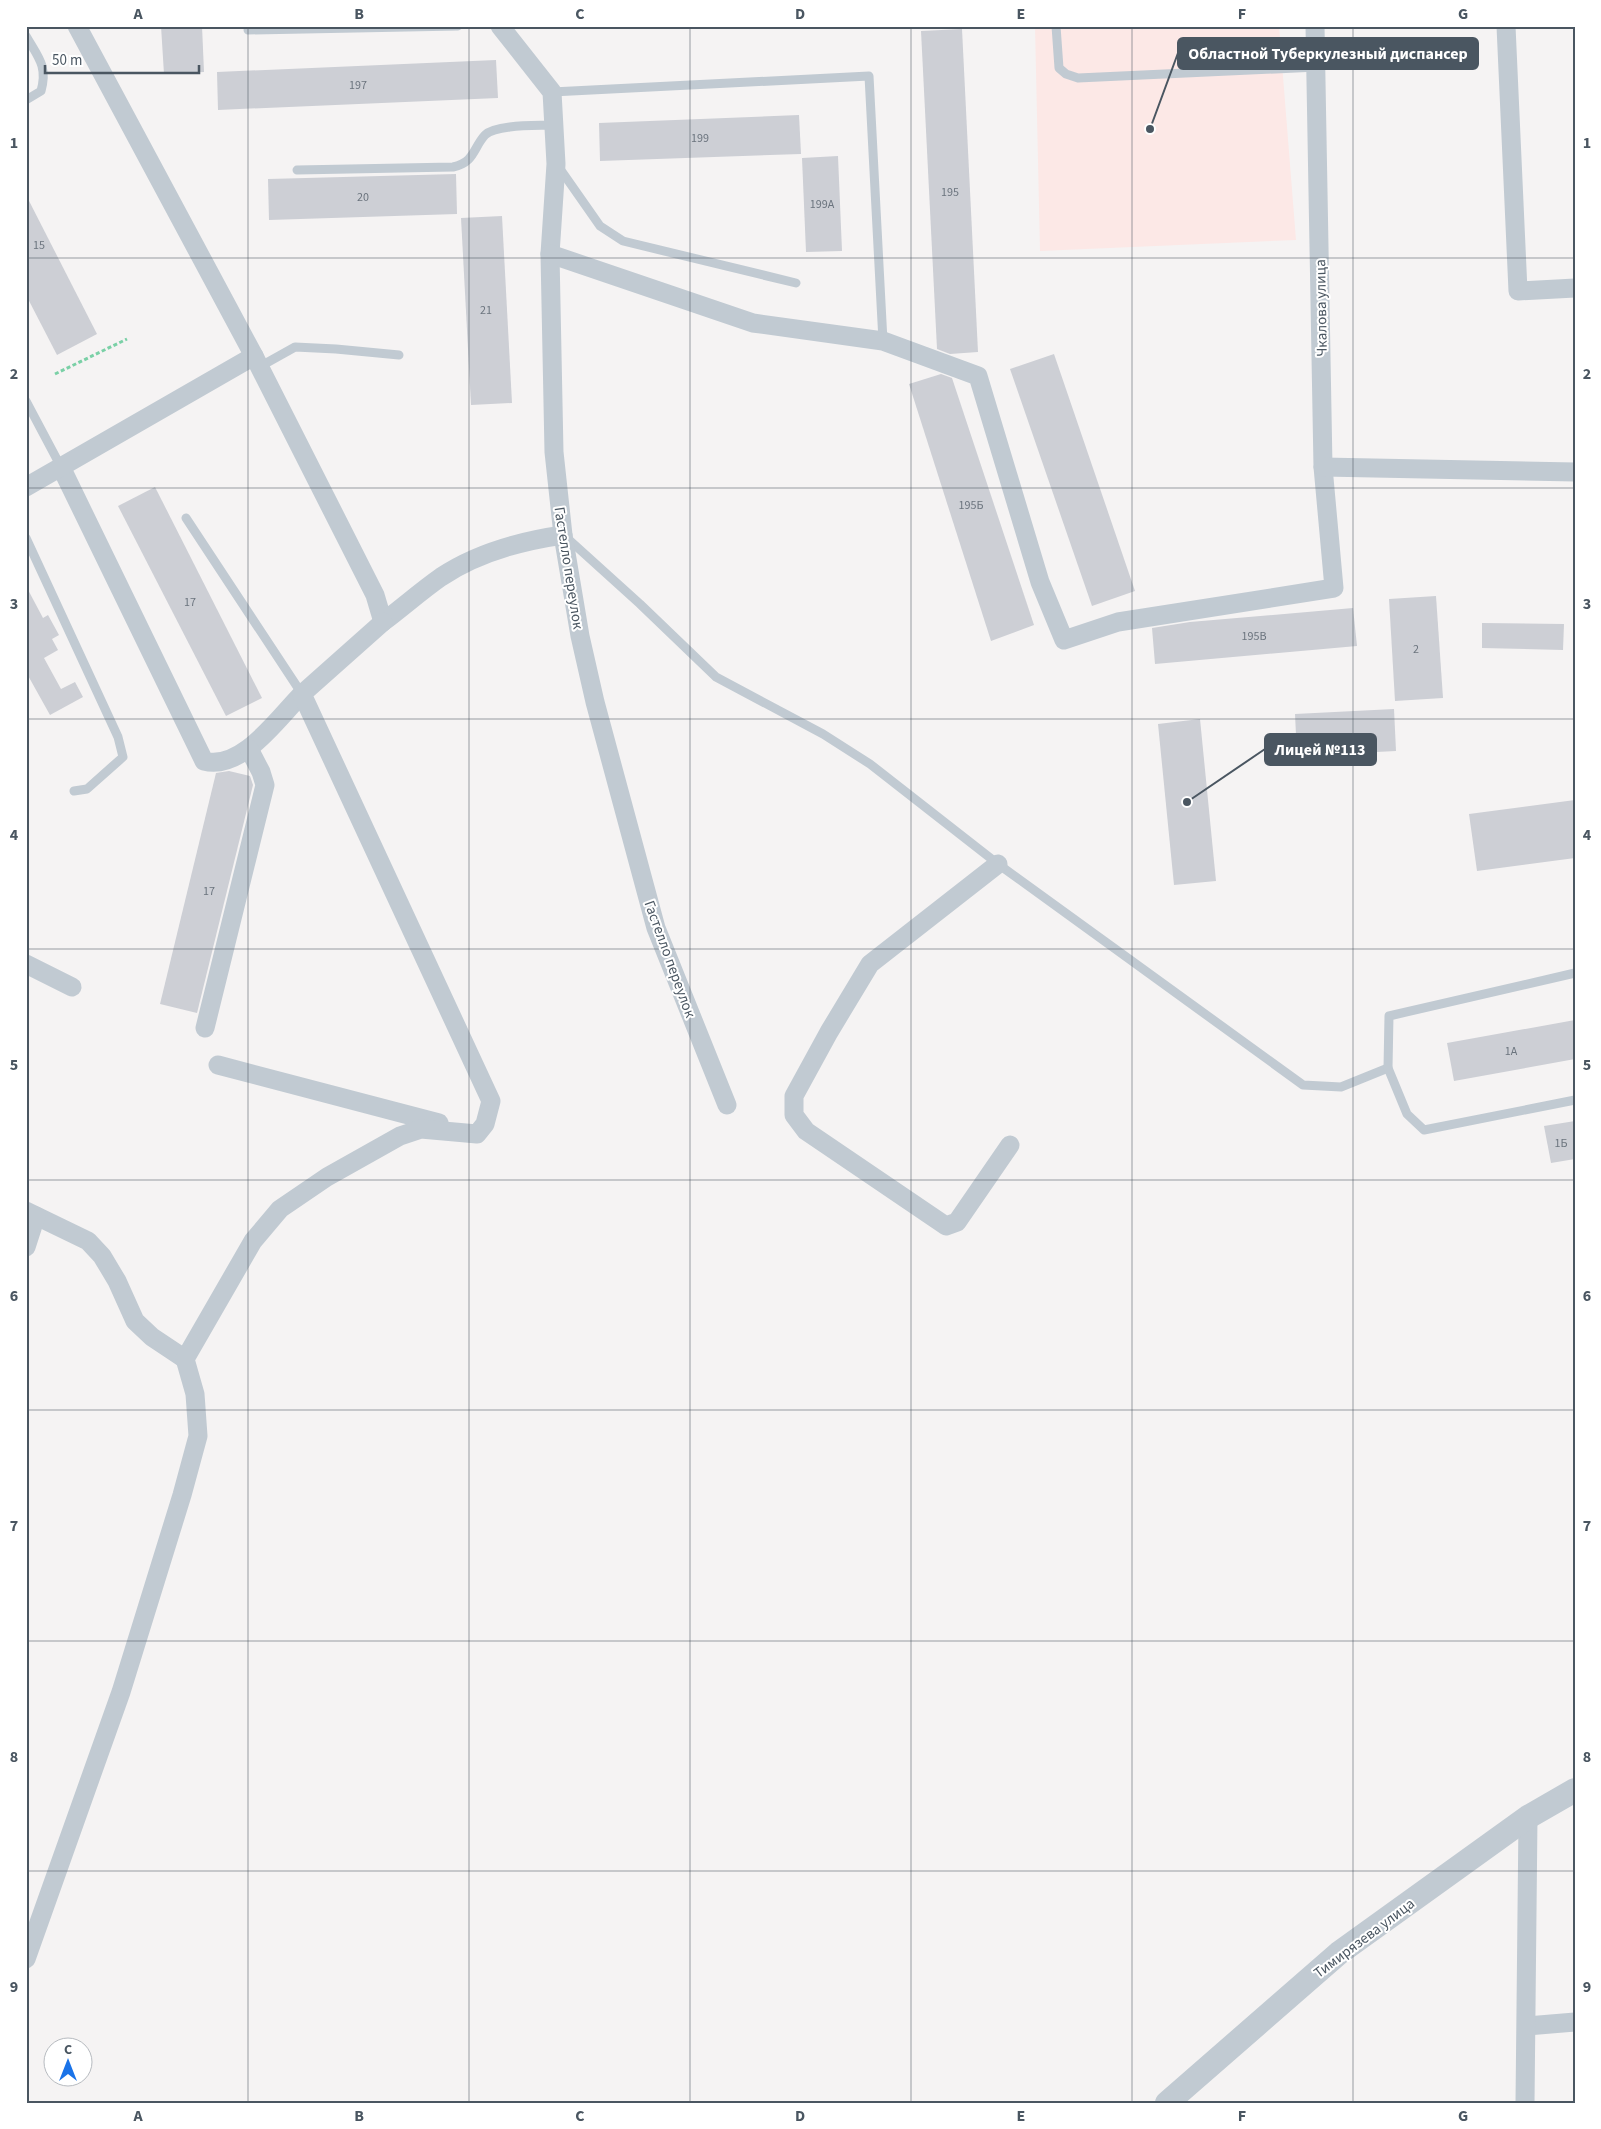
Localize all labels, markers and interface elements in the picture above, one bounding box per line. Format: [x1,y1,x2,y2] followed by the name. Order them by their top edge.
[132,3,143,25] text: A
[354,3,364,25] text: B
[575,3,585,25] text: C
[795,3,805,25] text: D
[1017,3,1025,25] text: E
[1238,3,1246,25] text: F
[1458,3,1468,25] text: G
[1178,38,1478,69] callout: Областной Туберкулезный диспансер
[45,42,199,74] scale bar
[1188,43,1468,65] text: Областной Туберкулезный диспансер
[52,50,82,71] text: 50 m
[349,77,367,94] house number: 197
[691,130,709,147] house number: 199
[10,132,18,154] text: 1
[1583,132,1591,154] text: 1
[941,184,959,201] house number: 195
[357,189,369,206] house number: 20
[810,196,835,213] house number: 199А
[33,237,45,254] house number: 15
[1310,259,1333,357] street label: Чкалова улица
[480,302,492,319] house number: 21
[10,363,18,385] text: 2
[1583,363,1591,385] text: 2
[959,497,983,514] house number: 195Б
[548,505,589,631] street label: Гастелло переулок
[10,593,18,615] text: 3
[1583,593,1591,615] text: 3
[184,594,196,611] house number: 17
[1242,628,1266,645] house number: 195В
[1413,641,1419,658] house number: 2
[1265,734,1376,765] callout: Лицей №113
[1273,739,1366,761] text: Лицей №113
[10,824,19,846] text: 4
[1583,824,1592,846] text: 4
[203,883,215,900] house number: 17
[639,898,701,1021] street label: Гастелло переулок
[1505,1043,1518,1060] house number: 1А
[10,1054,18,1076] text: 5
[1583,1054,1591,1076] text: 5
[1555,1135,1567,1152] house number: 1Б
[10,1285,18,1307] text: 6
[1583,1285,1591,1307] text: 6
[10,1515,18,1537] text: 7
[1583,1515,1591,1537] text: 7
[10,1746,18,1768] text: 8
[1583,1746,1591,1768] text: 8
[1309,1893,1419,1983] street label: Тимирязева улица
[10,1976,18,1998] text: 9
[1583,1976,1591,1998] text: 9
[42,2036,92,2086] north arrow
[64,2040,72,2060] text: С
[132,2105,143,2127] text: A
[354,2105,364,2127] text: B
[575,2105,585,2127] text: C
[795,2105,805,2127] text: D
[1017,2105,1025,2127] text: E
[1238,2105,1246,2127] text: F
[1458,2105,1468,2127] text: G

